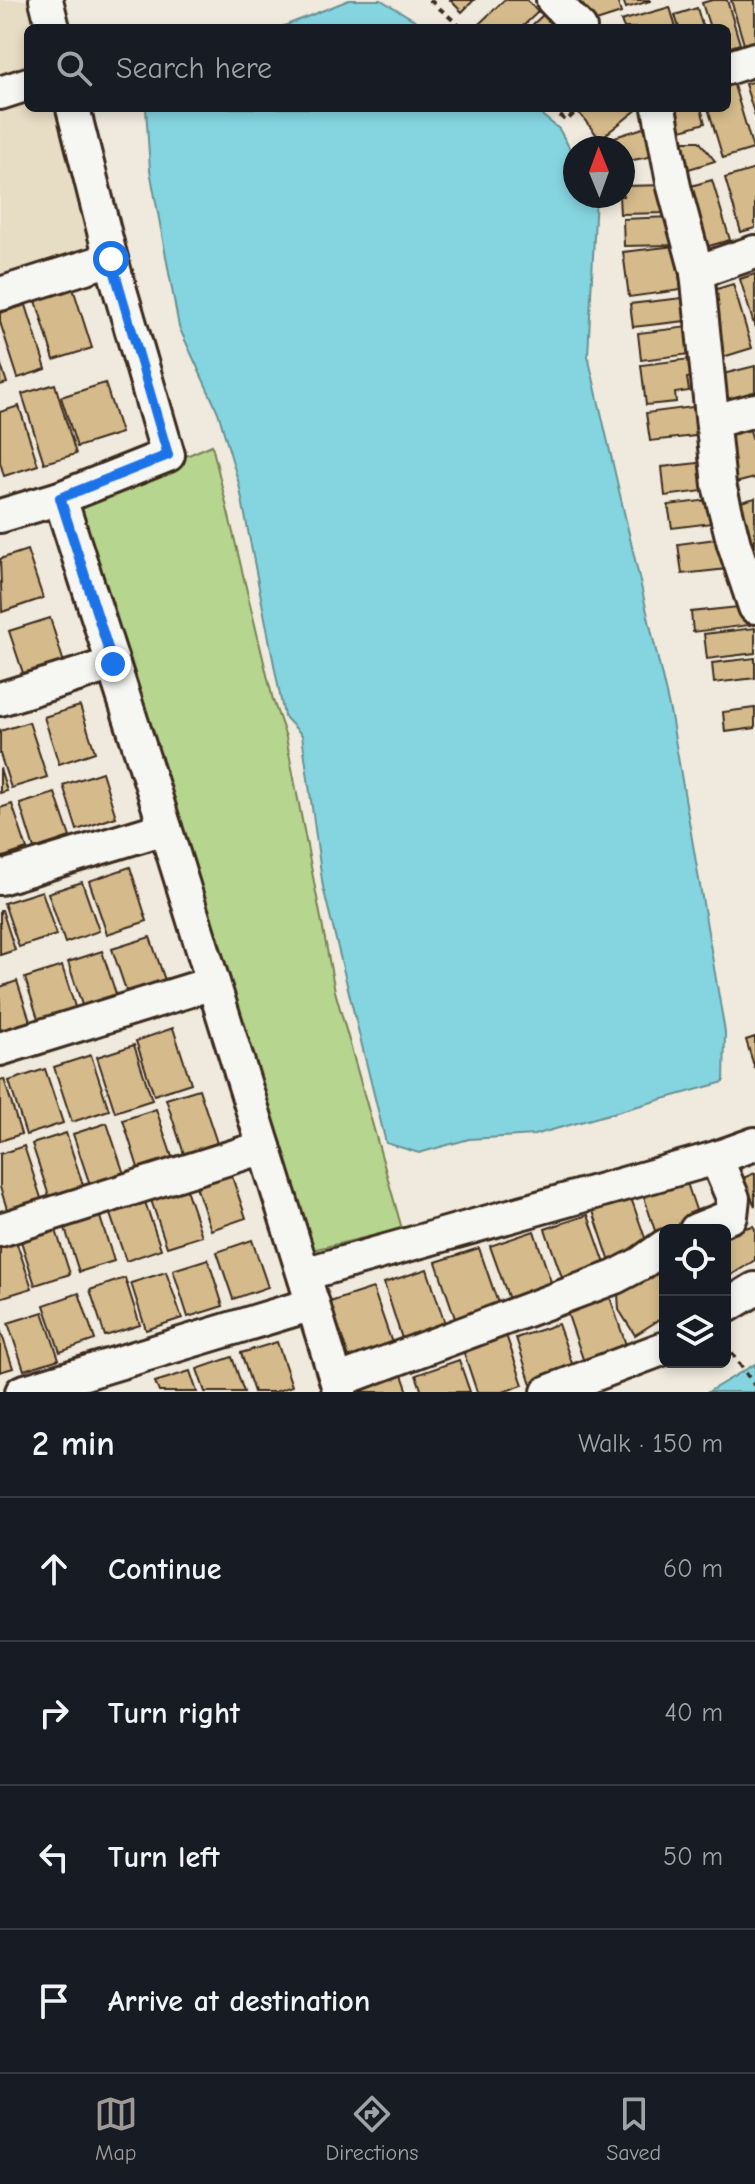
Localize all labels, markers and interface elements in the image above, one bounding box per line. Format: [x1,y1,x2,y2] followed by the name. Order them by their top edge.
[24,24,731,112] search box
[52,46,96,90] icon: search
[116,51,272,86] text: Search here
[563,136,635,208] north arrow
[93,241,129,277] route start
[95,646,131,682] route end
[659,1224,731,1368] map controls
[659,1224,731,1296] button: locate
[659,1296,731,1368] button: layers
[32,1424,115,1464] text: 2 min
[578,1429,723,1459] text: Walk · 150 m
[32,1547,76,1591] icon: ahead
[108,1552,222,1587] text: Continue
[663,1554,723,1584] text: 60 m
[32,1691,76,1735] icon: right
[108,1696,240,1731] text: Turn right
[664,1698,723,1728] text: 40 m
[32,1835,76,1879] icon: left
[108,1840,220,1875] text: Turn left
[663,1842,723,1872] text: 50 m
[32,1979,76,2023] icon: arrive
[108,1984,370,2019] text: Arrive at destination
[94,2092,138,2166] tab: Map
[326,2092,419,2166] tab: Directions
[606,2092,661,2166] tab: Saved

